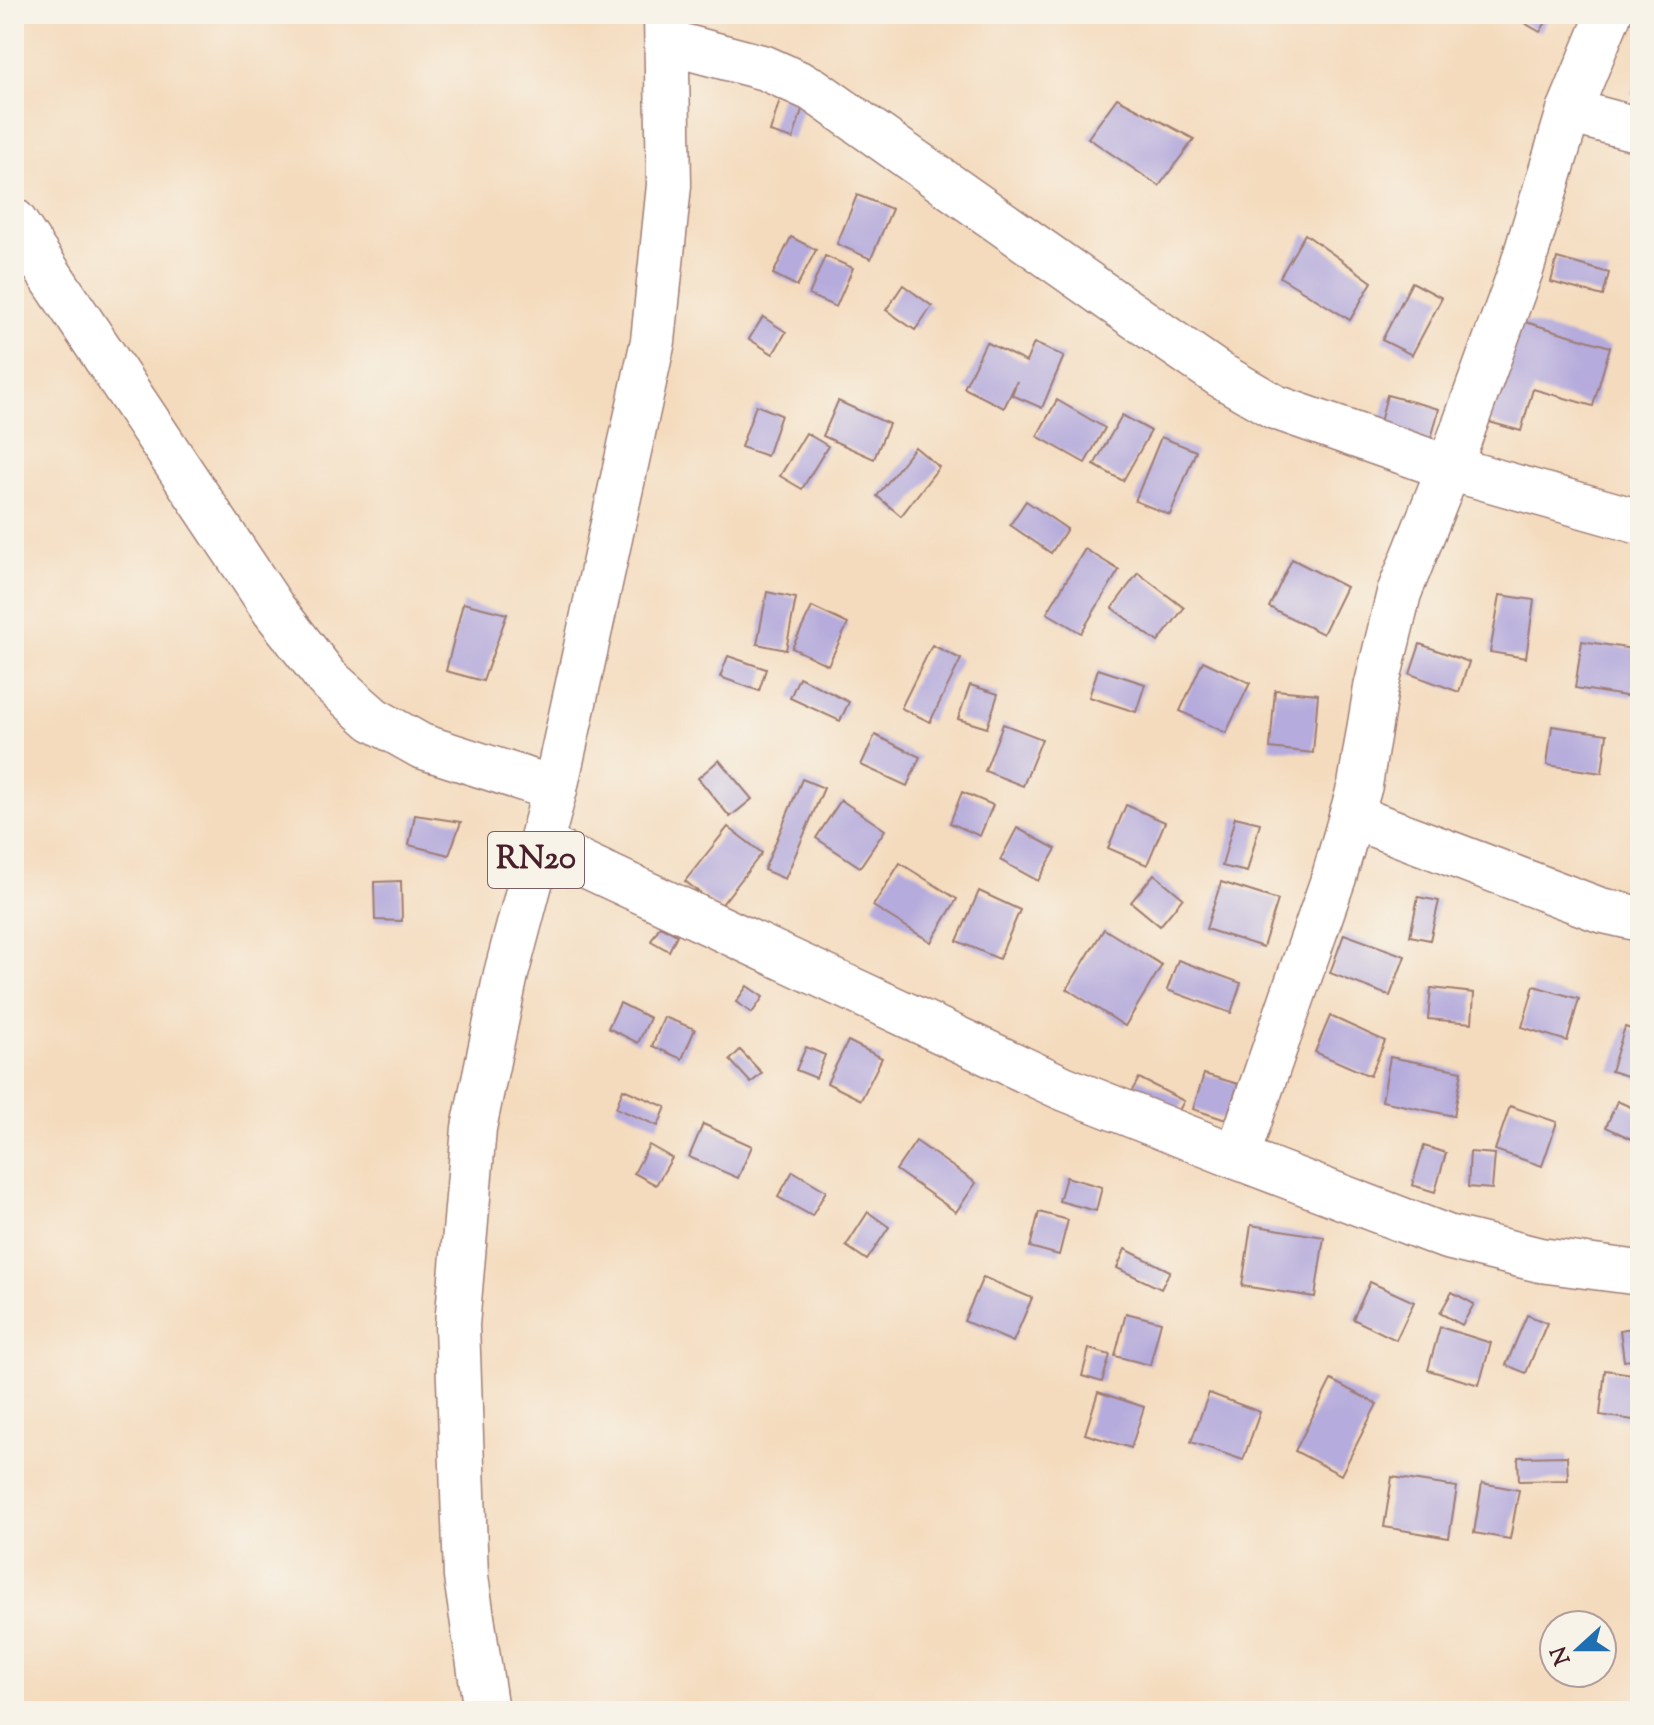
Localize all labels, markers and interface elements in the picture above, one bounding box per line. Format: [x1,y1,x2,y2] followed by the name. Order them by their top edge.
[488,832,584,888] road number: RN20
[1538,1609,1618,1689] north arrow
[1544,1641,1580,1669] text: N

